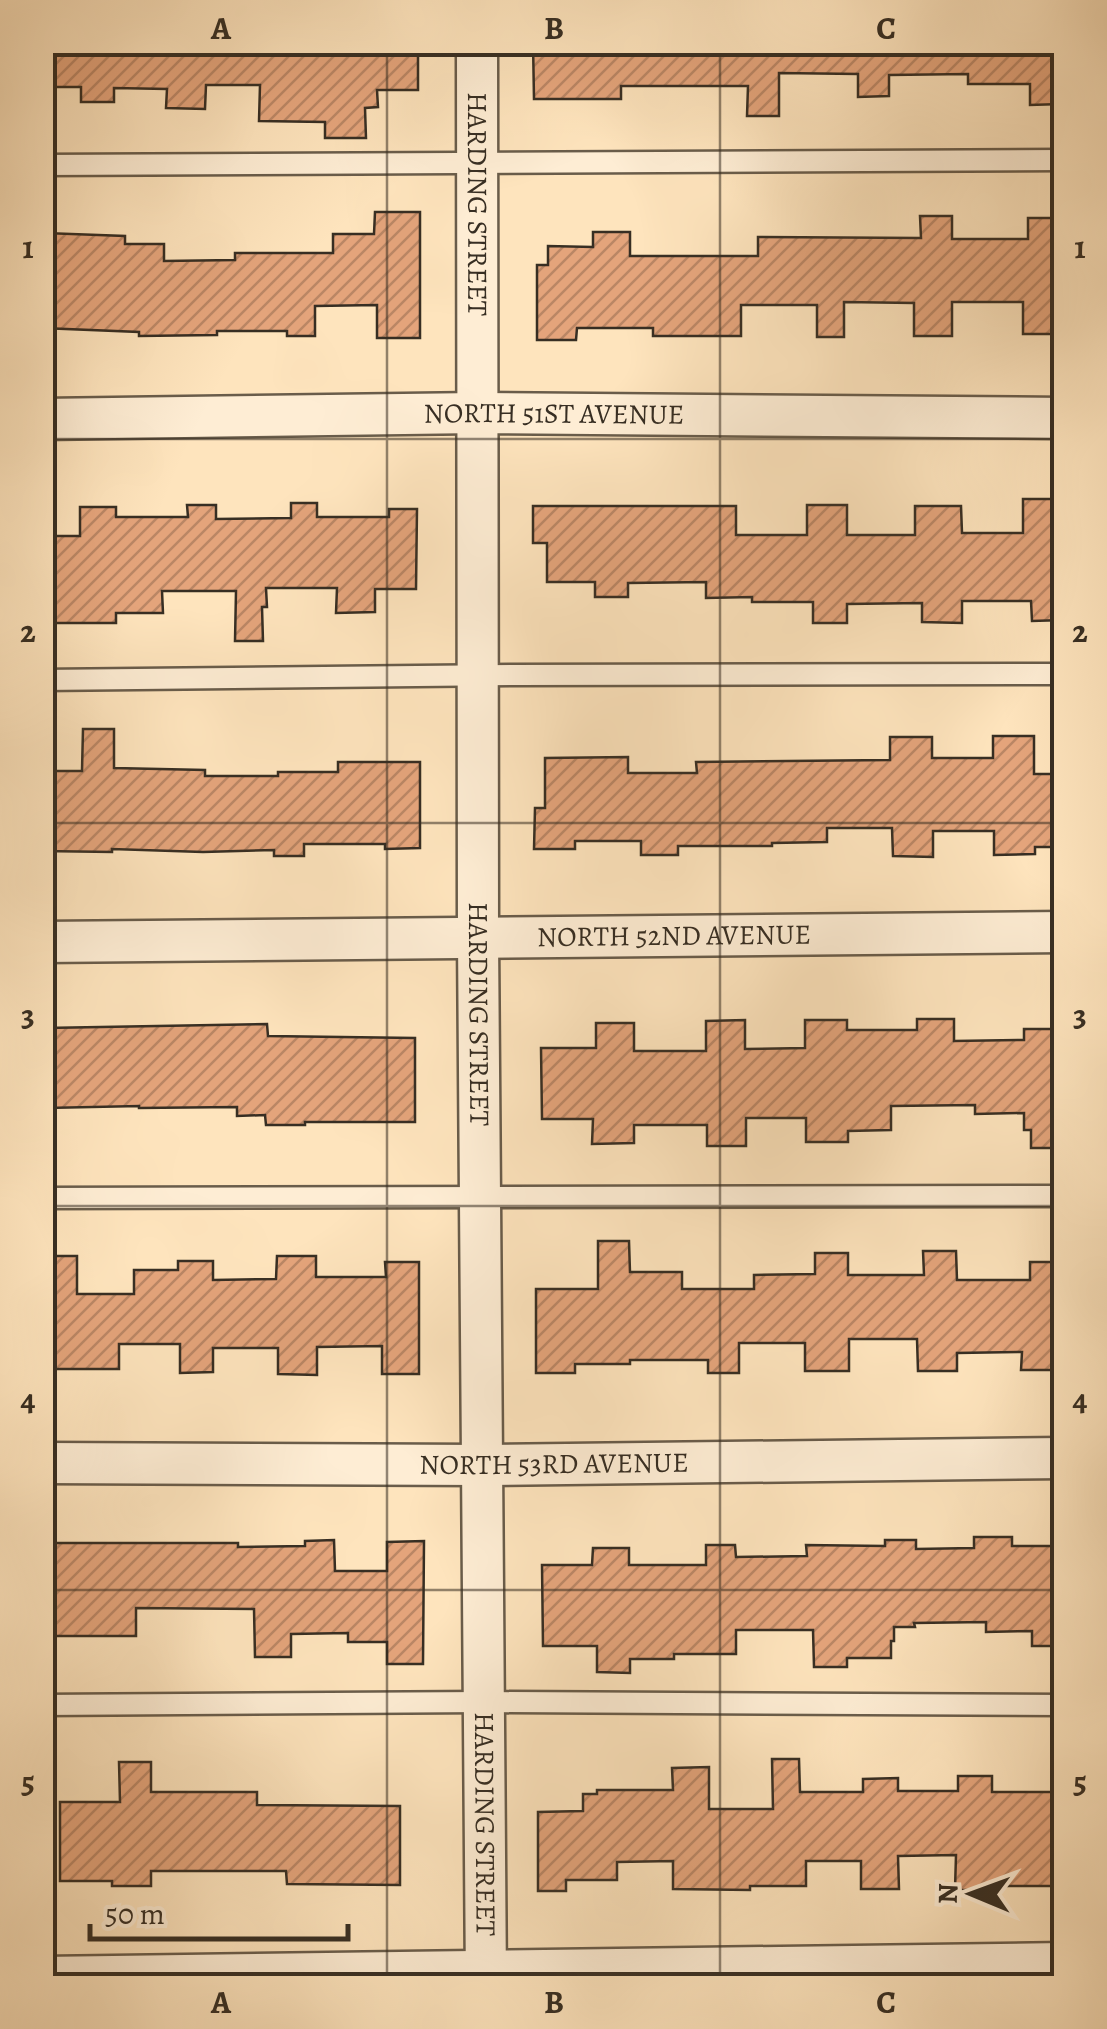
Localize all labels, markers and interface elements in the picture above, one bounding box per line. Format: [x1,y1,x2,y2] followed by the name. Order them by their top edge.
[210,6,232,50] text: A
[544,6,564,50] text: B
[876,6,896,50] text: C
[458,92,496,316] street label: HARDING STREET
[22,225,34,269] text: 1
[1074,225,1086,269] text: 1
[423,394,684,434] street label: NORTH 51ST AVENUE
[20,609,36,653] text: 2
[1072,609,1088,653] text: 2
[459,902,498,1126] street label: HARDING STREET
[537,915,811,956] street label: NORTH 52ND AVENUE
[21,993,35,1037] text: 3
[1073,993,1087,1037] text: 3
[20,1377,36,1421] text: 4
[1072,1377,1088,1421] text: 4
[419,1444,689,1484] street label: NORTH 53RD AVENUE
[465,1712,505,1936] street label: HARDING STREET
[21,1760,35,1804] text: 5
[1073,1760,1087,1804] text: 5
[922,1844,1022,1944] north arrow
[90,1879,348,1941] scale bar
[929,1883,967,1904] text: N
[105,1894,165,1934] text: 50 m
[210,1980,232,2024] text: A
[544,1980,564,2024] text: B
[876,1980,896,2024] text: C

